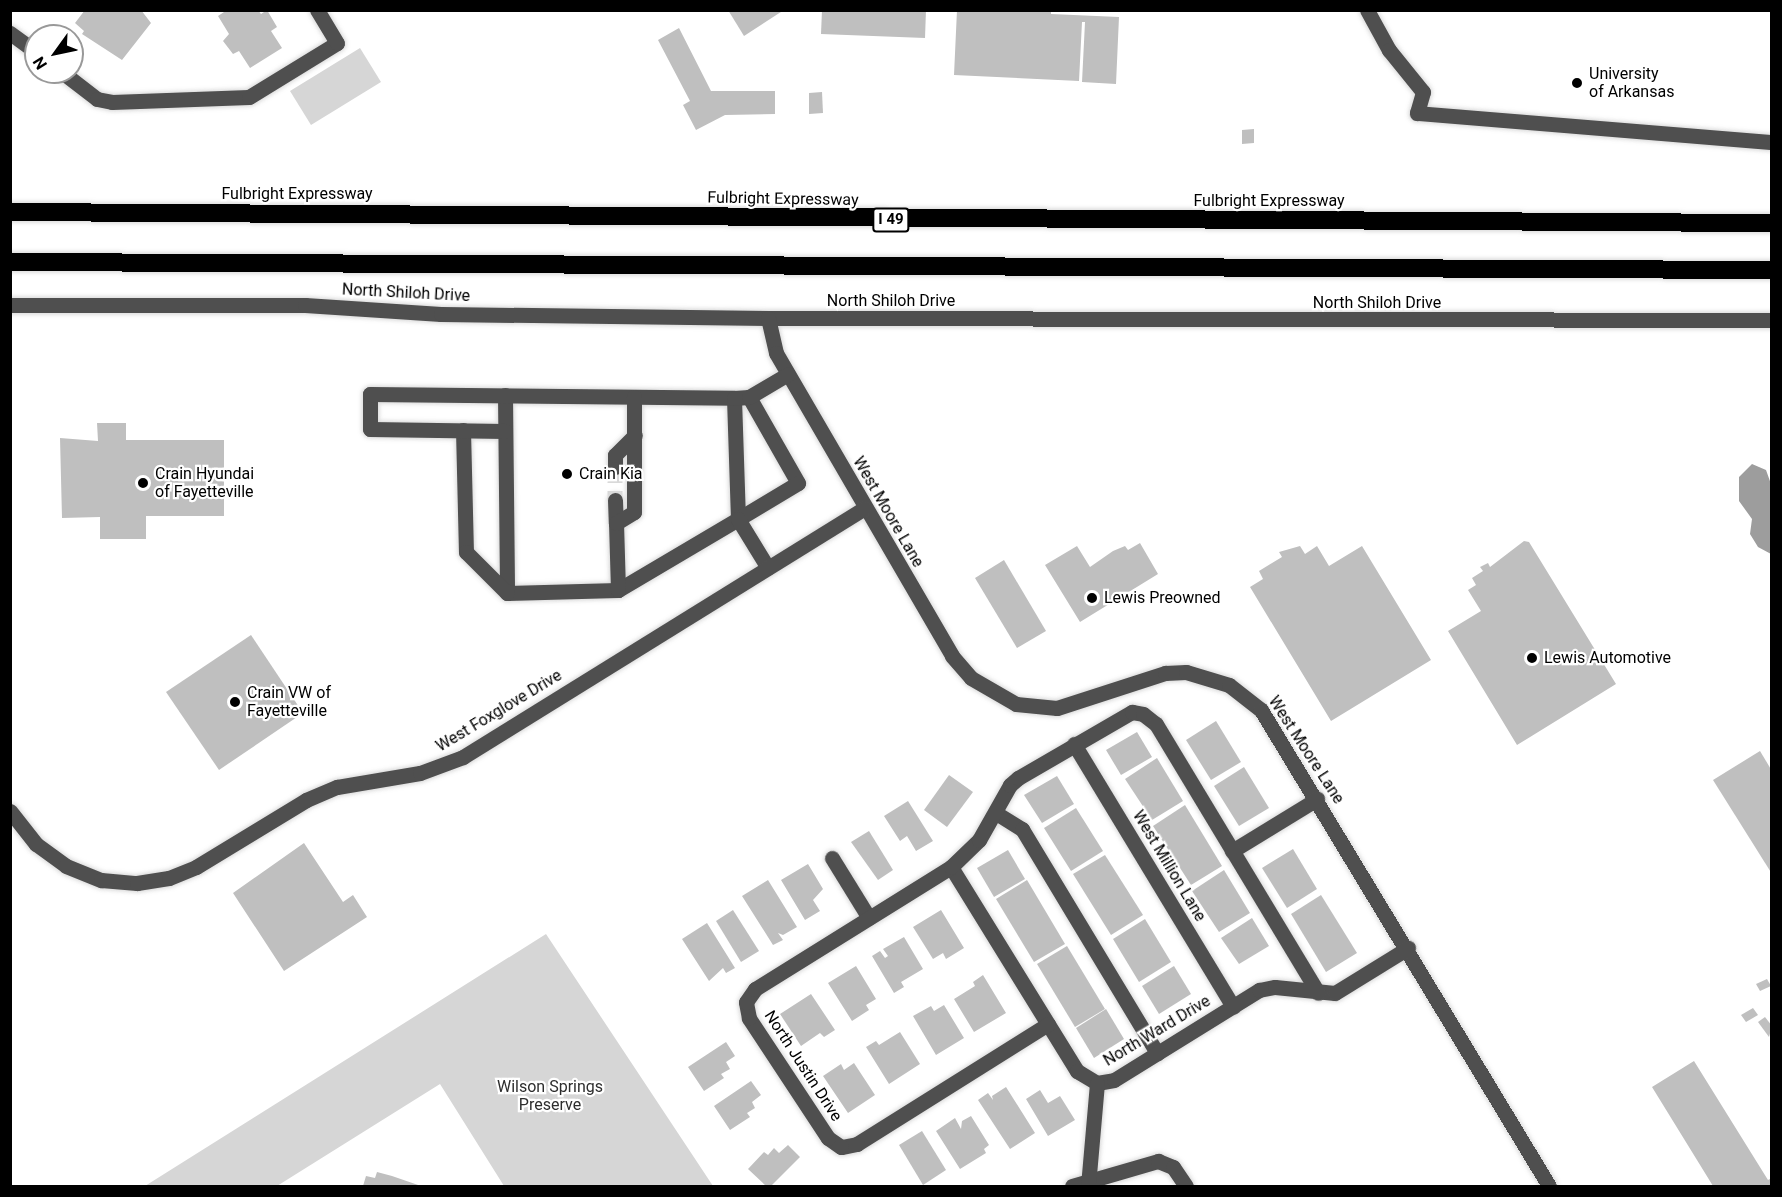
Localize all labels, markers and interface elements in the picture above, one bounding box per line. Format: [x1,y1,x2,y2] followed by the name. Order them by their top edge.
[24,24,84,84] north arrow
[29,53,51,73] text: N
[1589,64,1674,102] place label: University of Arkansas
[1570,76,1584,90] marker: University of Arkansas
[221,184,373,204] street label: Fulbright Expressway
[707,188,859,210] street label: Fulbright Expressway
[1193,191,1345,211] street label: Fulbright Expressway
[872,208,910,232] road number: I 49
[341,280,471,306] street label: North Shiloh Drive
[827,291,955,311] street label: North Shiloh Drive
[1313,293,1441,313] street label: North Shiloh Drive
[849,453,927,571] street label: West Moore Lane
[155,464,254,502] place label: Crain Hyundai of Fayetteville
[579,464,643,484] place label: Crain Kia
[560,467,574,481] marker: Crain Kia
[136,476,150,490] marker: Crain Hyundai of Fayetteville
[1104,588,1221,608] place label: Lewis Preowned
[1085,591,1099,605] marker: Lewis Preowned
[1544,648,1671,668] place label: Lewis Automotive
[1525,651,1539,665] marker: Lewis Automotive
[433,666,565,756] street label: West Foxglove Drive
[247,683,331,721] place label: Crain VW of Fayetteville
[1264,693,1348,807] street label: West Moore Lane
[228,695,242,709] marker: Crain VW of Fayetteville
[1128,807,1210,925] street label: West Million Lane
[1100,992,1214,1070] street label: North Ward Drive
[760,1007,846,1125] street label: North Justin Drive
[497,1077,603,1115] park label: Wilson Springs Preserve

